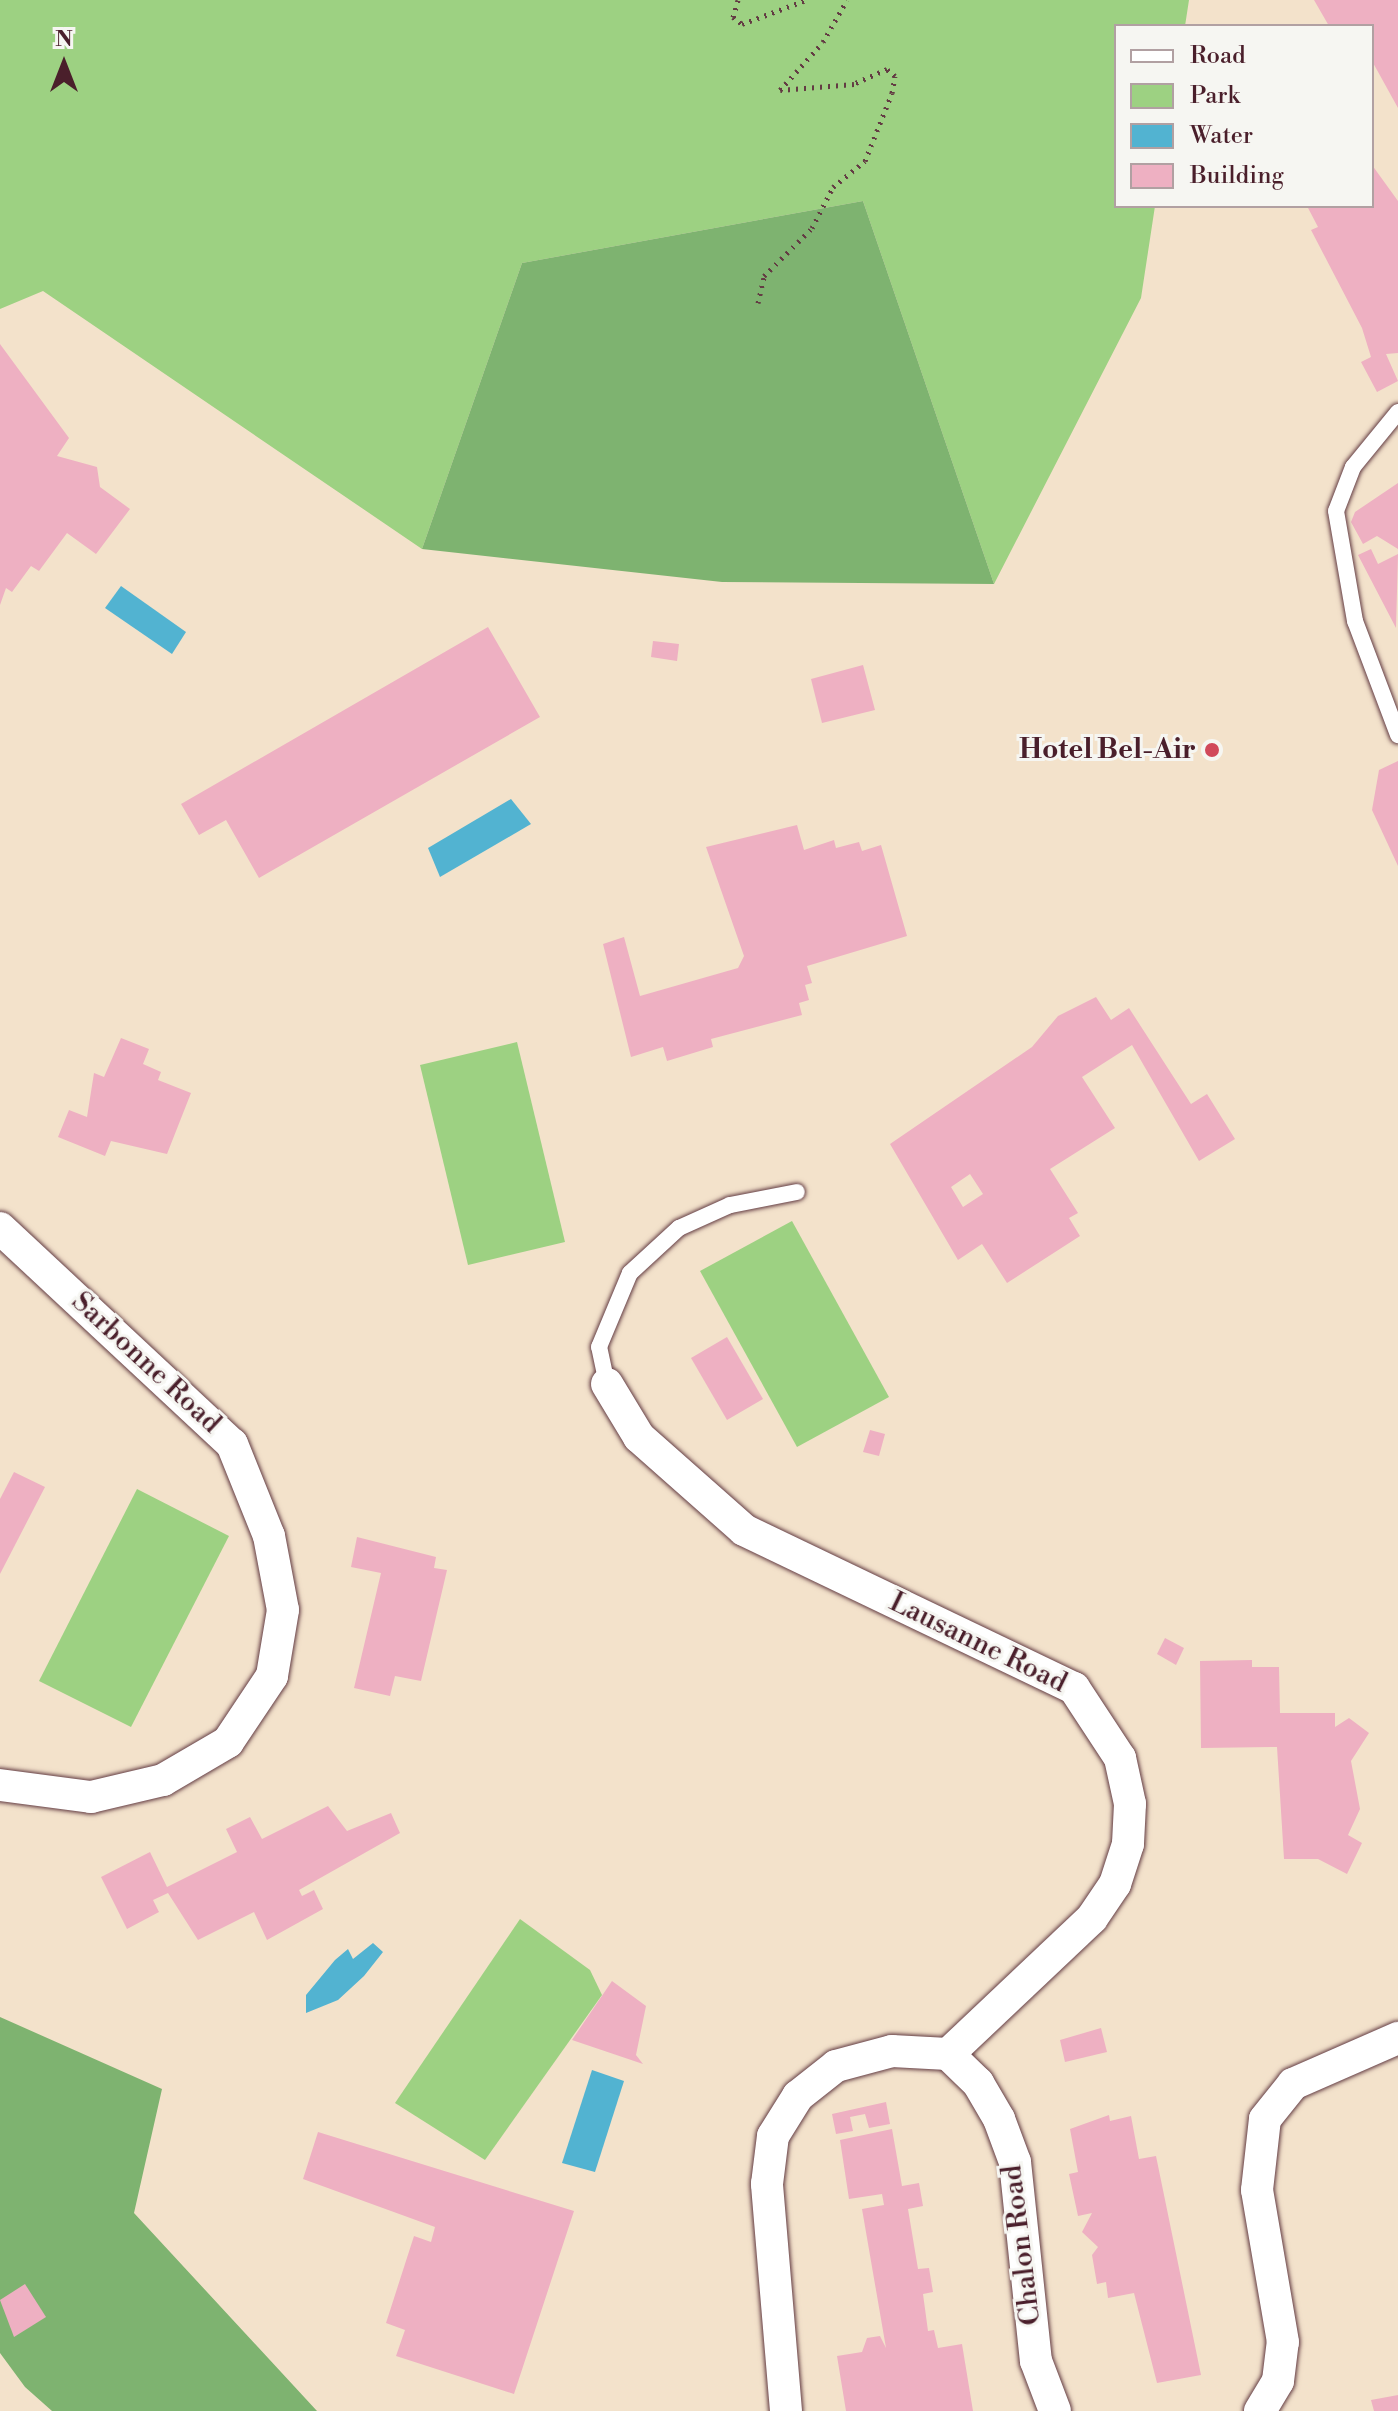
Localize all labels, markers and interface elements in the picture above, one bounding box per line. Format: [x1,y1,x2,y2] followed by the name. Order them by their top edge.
[24,24,104,104] north arrow
[1114,24,1374,208] legend
[55,26,73,53] text: N
[1190,41,1246,71] text: Road
[1190,81,1240,111] text: Park
[1190,121,1253,151] text: Water
[1190,161,1284,191] text: Building
[1019,733,1196,767] place label: Hotel Bel-Air
[1203,741,1221,759] marker: Hotel Bel-Air
[64,1285,228,1441] street label: Sarbonne Road
[884,1586,1072,1700] street label: Lausanne Road
[995,2163,1049,2327] street label: Chalon Road

